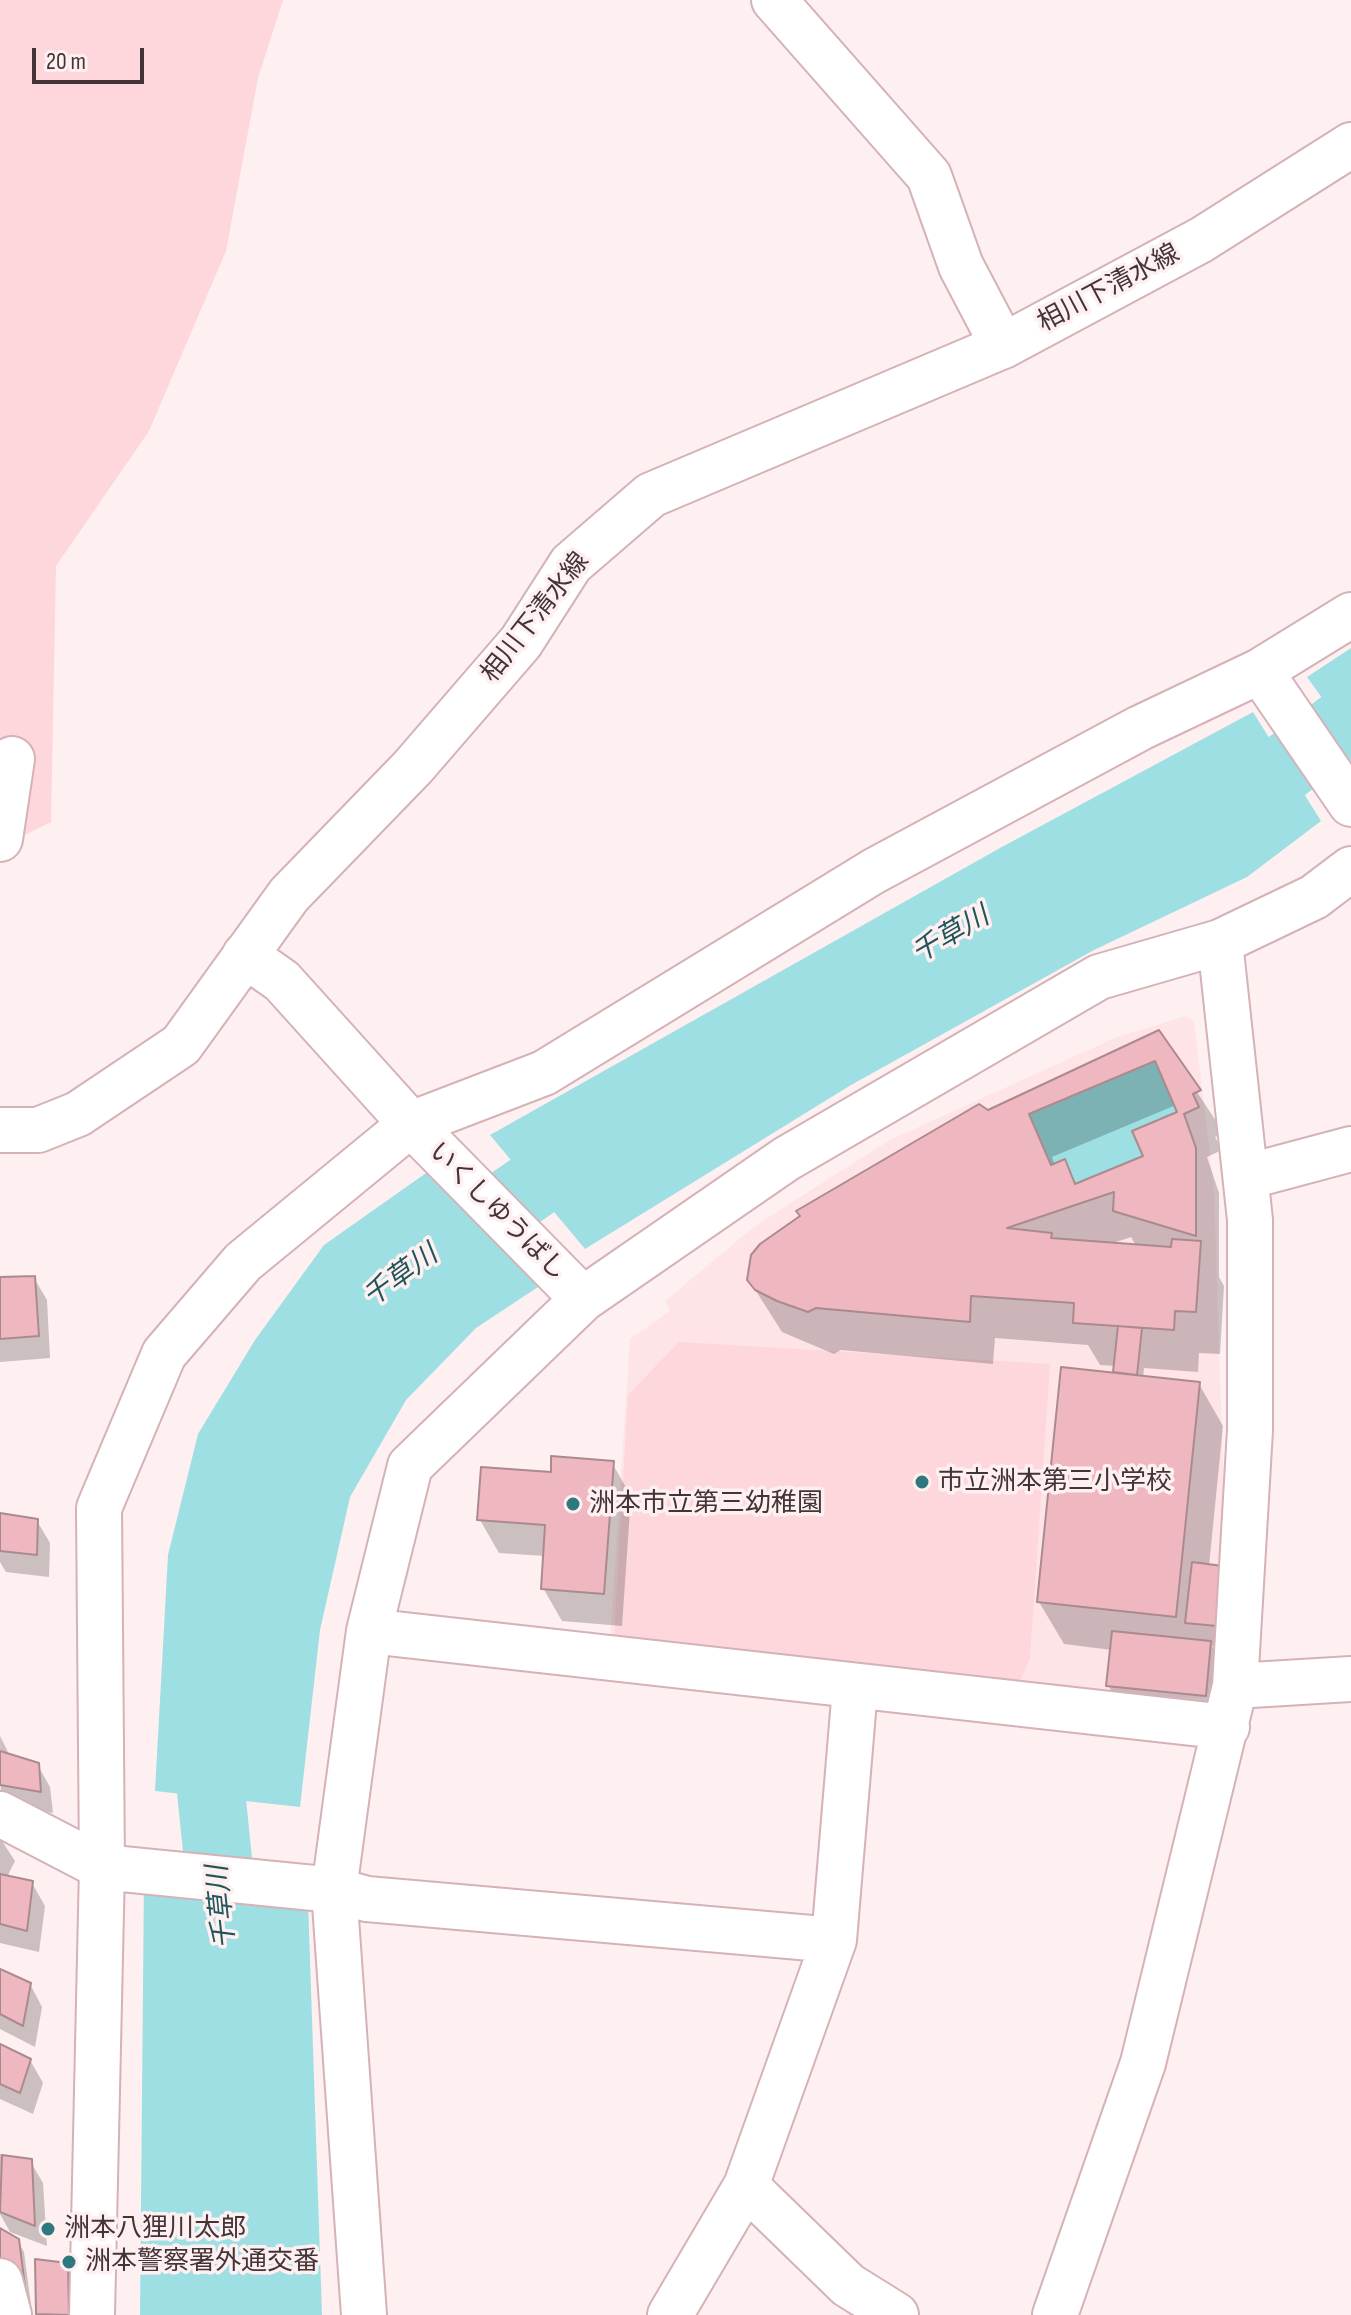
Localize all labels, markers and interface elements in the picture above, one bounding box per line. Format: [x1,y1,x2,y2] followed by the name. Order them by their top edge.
[36,32,148,82] scale bar
[46,47,86,76] text: 20 m
[1033,239,1185,339] street label: 相川下清水線
[476,547,596,689] street label: 相川下清水線
[906,900,996,972] water label: 千草川
[422,1137,572,1287] street label: いくしゆうばし
[357,1239,445,1315] water label: 千草川
[938,1466,1172,1498] place label: 市立洲本第三小学校
[913,1473,931,1491] marker: 市立洲本第三小学校
[589,1488,823,1520] place label: 洲本市立第三幼稚園
[564,1495,582,1513] marker: 洲本市立第三幼稚園
[202,1863,244,1951] water label: 千草川
[64,2213,246,2245] place label: 洲本八狸川太郎
[39,2220,57,2238] marker: 洲本八狸川太郎
[85,2246,319,2278] place label: 洲本警察署外通交番
[60,2253,78,2271] marker: 洲本警察署外通交番

